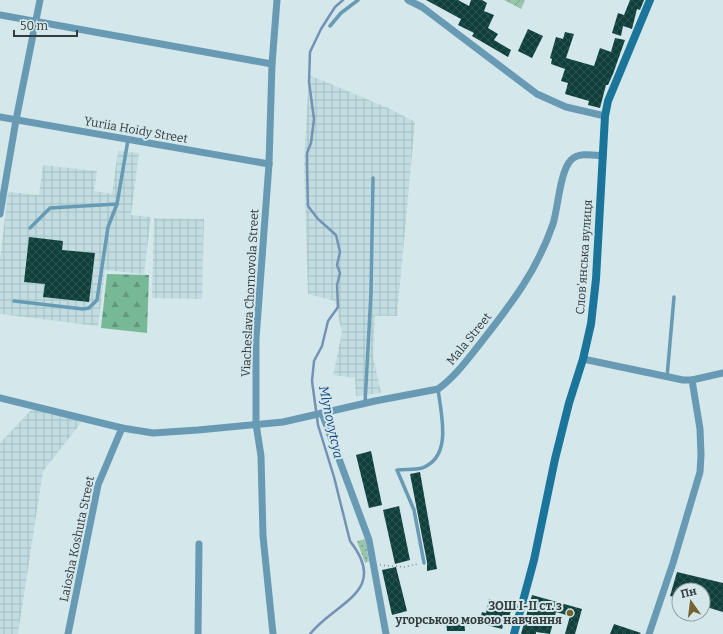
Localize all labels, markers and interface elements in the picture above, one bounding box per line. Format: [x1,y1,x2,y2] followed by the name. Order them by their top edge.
[14,12,77,38] scale bar
[20,19,49,33] text: 50 m
[83,114,190,146] street label: Yuriia Hoidy Street
[573,199,595,315] street label: Словʼянська вулиця
[239,208,261,377] street label: Viacheslava Chornovola Street
[444,310,495,368] street label: Mala Street
[316,384,346,460] water label: Mlynovytcya
[57,474,97,603] street label: Laiosha Koshuta Street
[671,582,711,622] north arrow
[679,584,699,601] text: Пн
[395,599,562,627] place label: ЗОШ І-ІІ ст. з угорською мовою навчання
[565,608,575,618] marker: ЗОШ І-ІІ ст. з угорською мовою навчання

